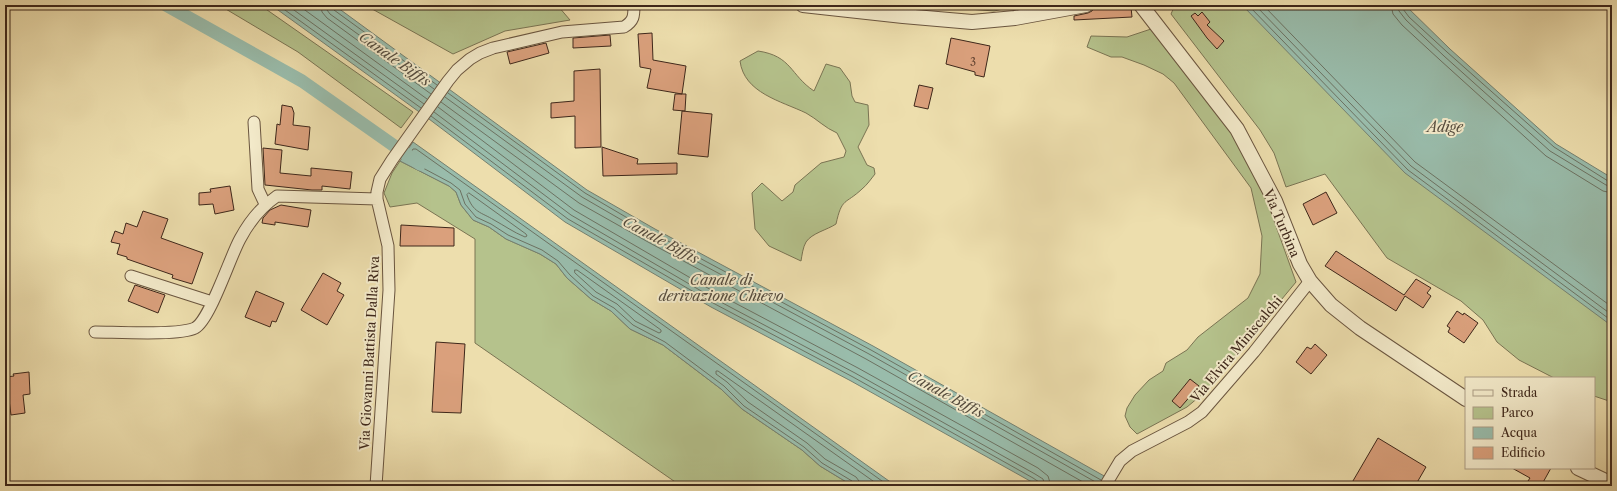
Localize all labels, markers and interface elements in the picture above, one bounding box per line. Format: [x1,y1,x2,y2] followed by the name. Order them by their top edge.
[356,28,435,91] water label: Canale Biffis
[970,55,976,69] house number: 3
[1425,118,1464,136] water label: Adige
[1260,185,1304,260] street label: Via Turbina
[620,212,703,268] water label: Canale Biffis
[356,255,382,451] street label: Via Giovanni Battista Dalla Riva
[658,271,784,305] water label: Canale di derivazione Chievo
[1186,292,1285,406] street label: Via Elvira Miniscalchi
[905,366,988,422] water label: Canale Biffis
[1465,377,1595,469] legend
[1501,385,1538,400] text: Strada
[1501,405,1534,420] text: Parco
[1500,425,1538,440] text: Acqua
[1501,445,1545,460] text: Edificio

